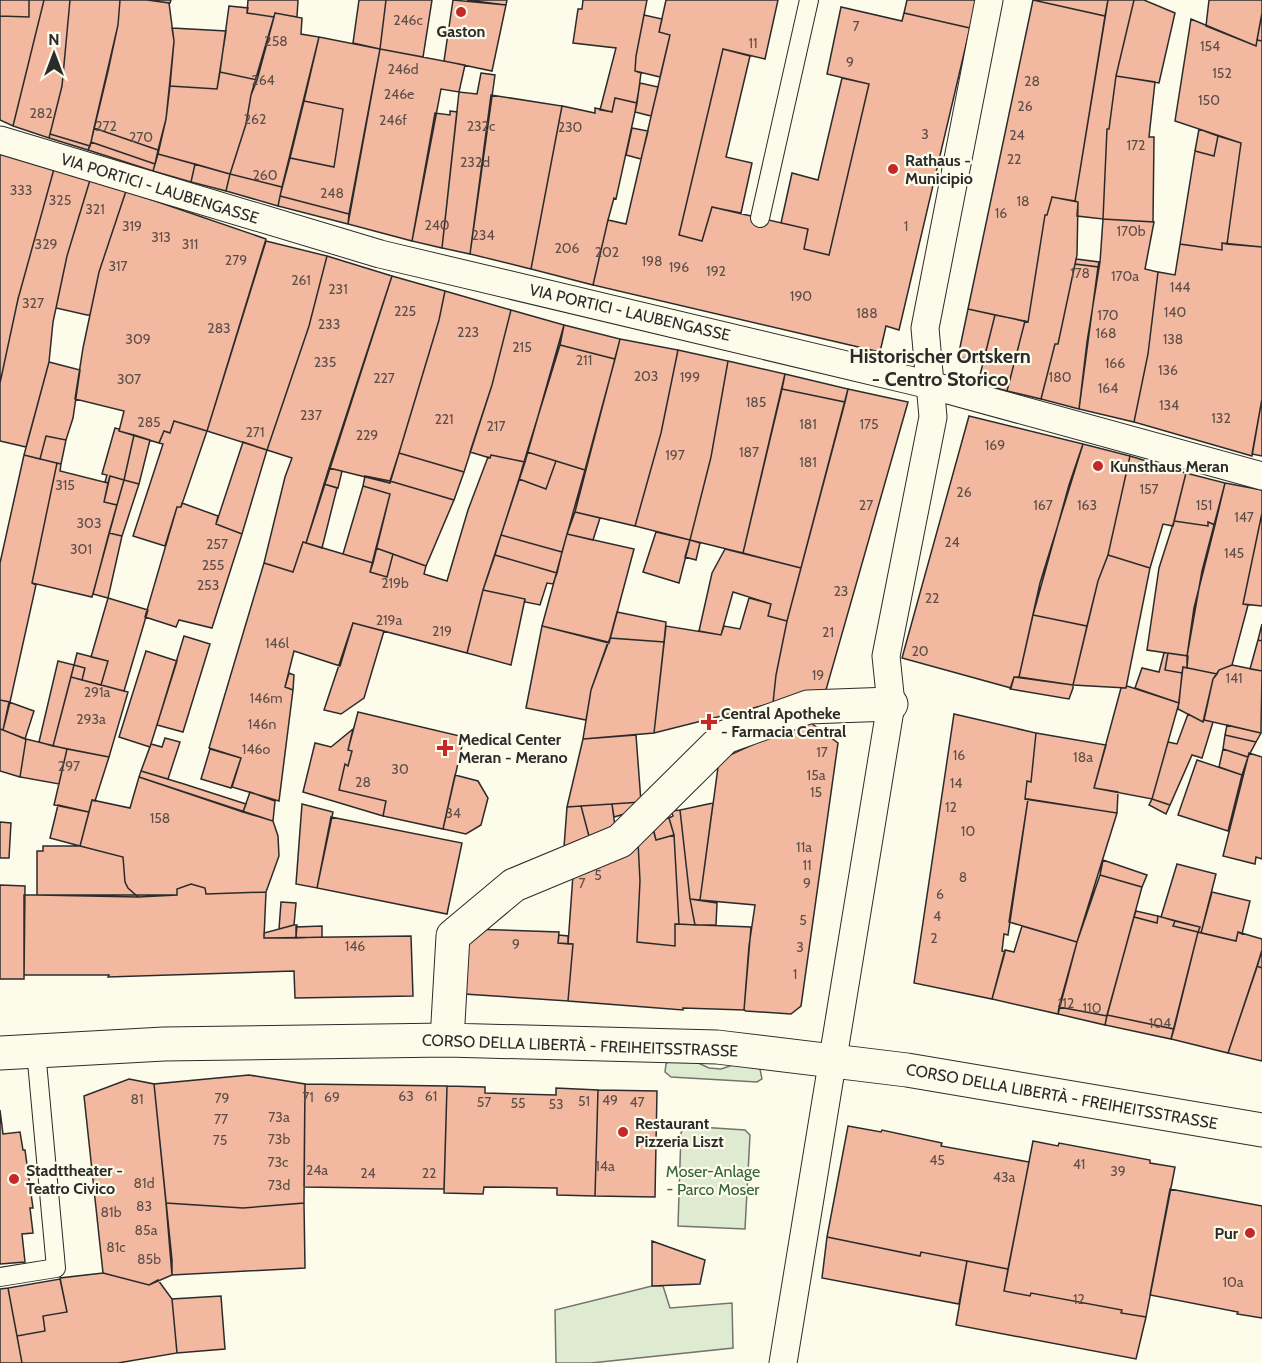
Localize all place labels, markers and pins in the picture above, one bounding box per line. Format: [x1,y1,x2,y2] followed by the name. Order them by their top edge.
[454,5,468,19] marker: Gaston
[437,22,485,41] place label: Gaston
[905,151,973,188] place label: Rathaus - Municipio
[886,162,900,176] marker: Rathaus - Municipio
[1110,457,1229,476] place label: Kunsthaus Meran
[1091,459,1105,473] marker: Kunsthaus Meran
[721,704,846,741] place label: Central Apotheke - Farmacia Central
[702,715,716,729] marker: Central Apotheke - Farmacia Central
[458,730,568,767] place label: Medical Center Meran - Merano
[436,739,454,757] marker: Medical Center Meran - Merano
[635,1114,724,1151] place label: Restaurant Pizzeria Liszt
[616,1125,630,1139] marker: Restaurant Pizzeria Liszt
[26,1161,123,1198] place label: Stadttheater - Teatro Civico
[7,1172,21,1186] marker: Stadttheater - Teatro Civico
[1214,1224,1239,1243] place label: Pur
[1243,1226,1257,1240] marker: Pur

